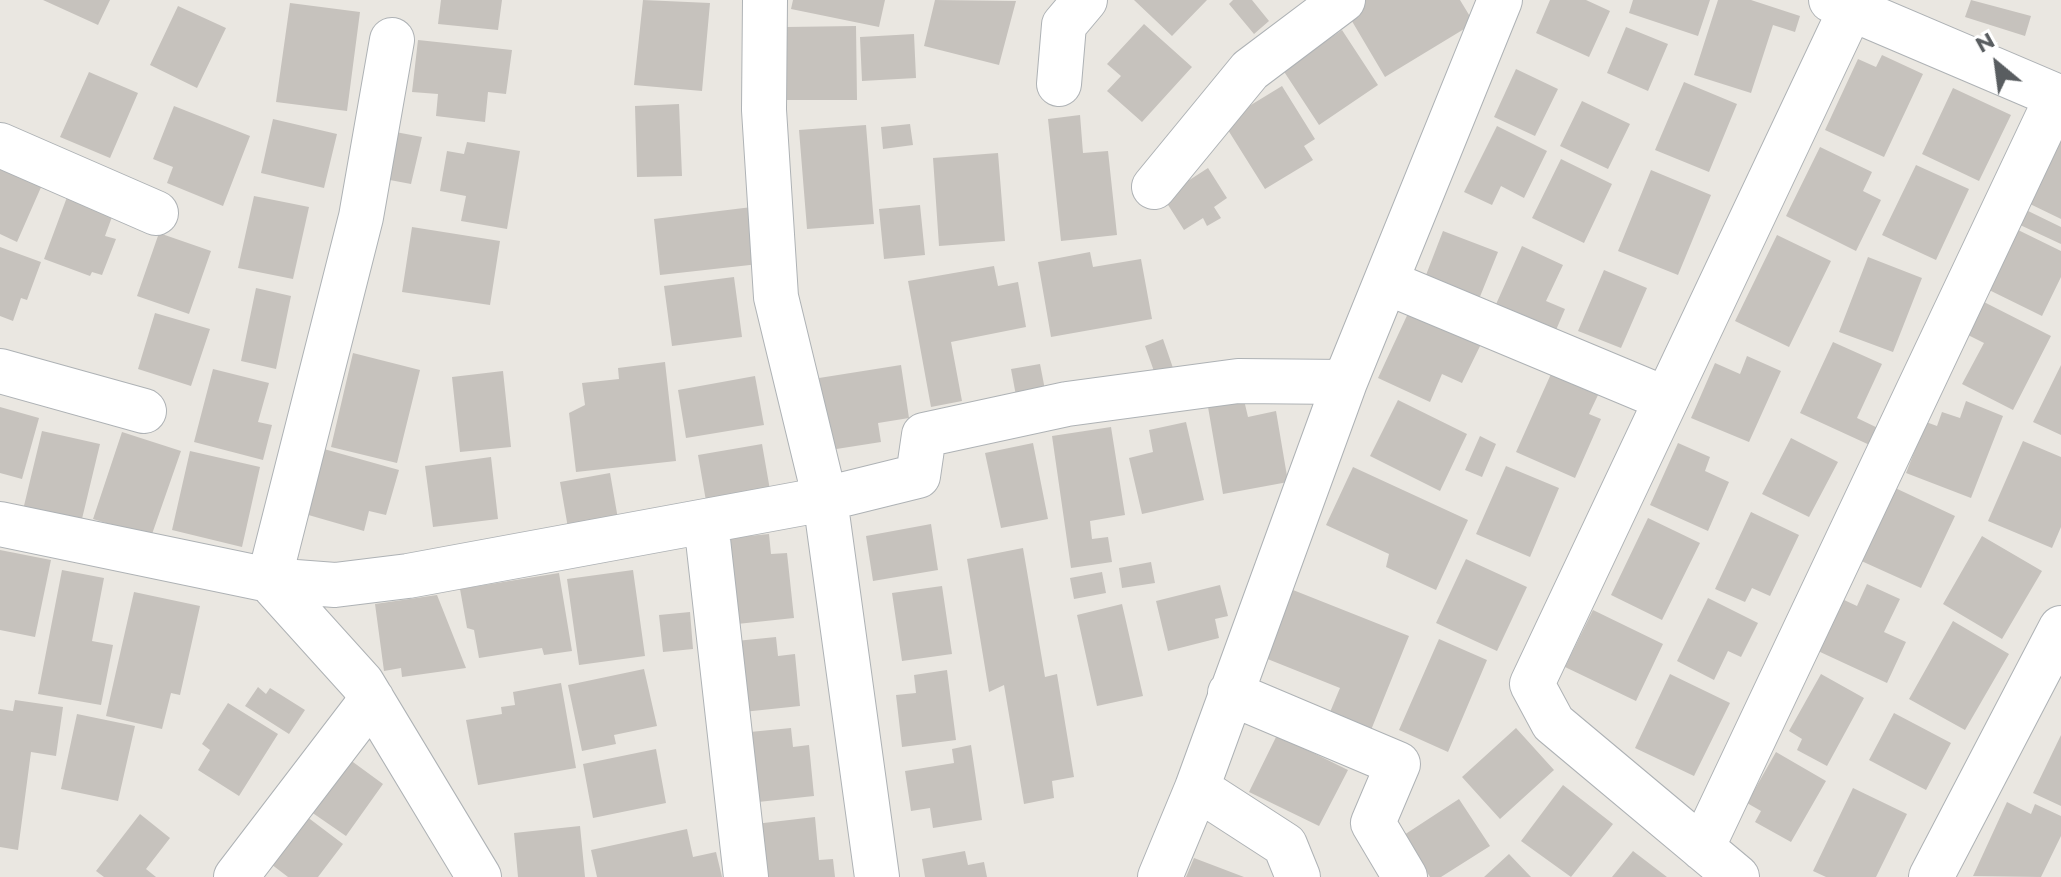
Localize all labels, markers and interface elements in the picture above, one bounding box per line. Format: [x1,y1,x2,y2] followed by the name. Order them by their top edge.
[1957,24,2037,104] north arrow
[1971,26,1999,59] text: N

